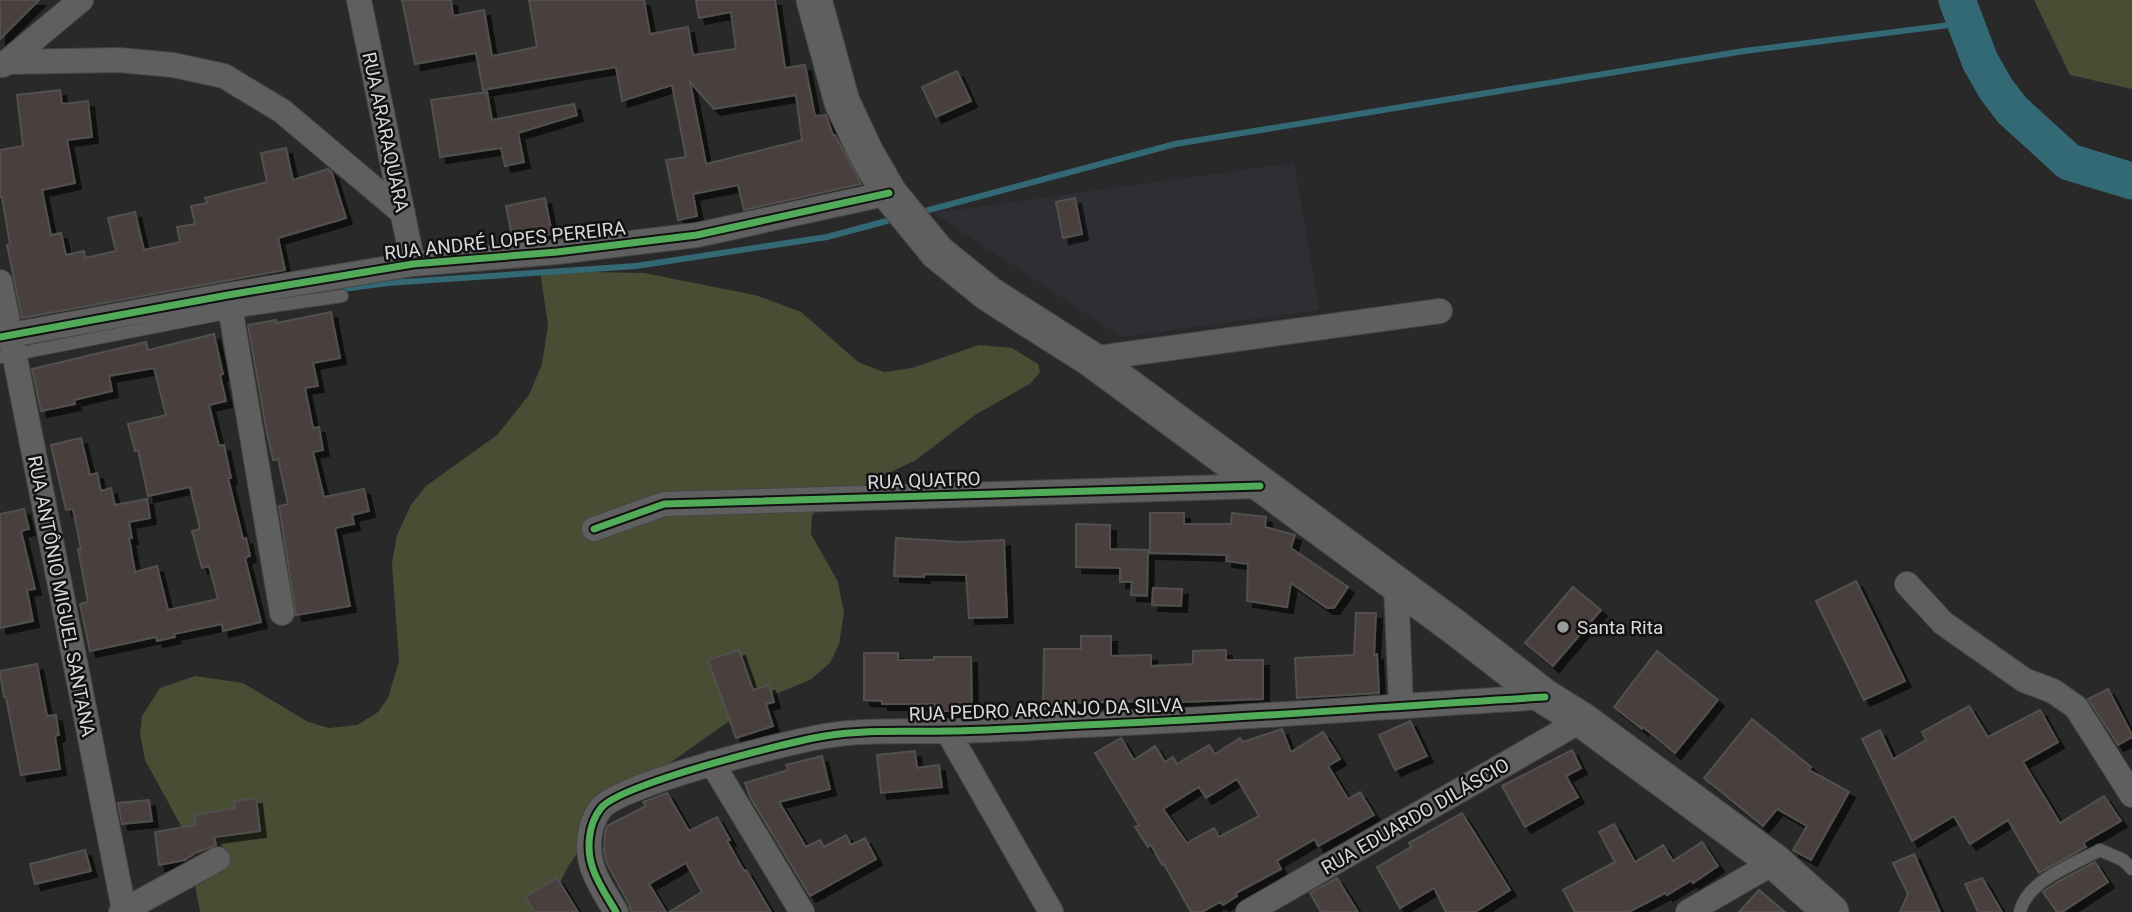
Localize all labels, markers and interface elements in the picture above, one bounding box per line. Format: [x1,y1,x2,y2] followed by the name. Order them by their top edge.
[357,50,414,215] street label: RUA ARARAQUARA
[383,216,627,265] street label: RUA ANDRÉ LOPES PEREIRA
[23,453,100,739] street label: RUA ANTÔNIO MIGUEL SANTANA
[867,467,981,494] street label: RUA QUATRO
[1577,616,1663,639] place label: Santa Rita
[1555,619,1571,635] marker: Santa Rita
[908,693,1184,726] street label: RUA PEDRO ARCANJO DA SILVA
[1317,753,1513,880] street label: RUA EDUARDO DILÁSCIO

